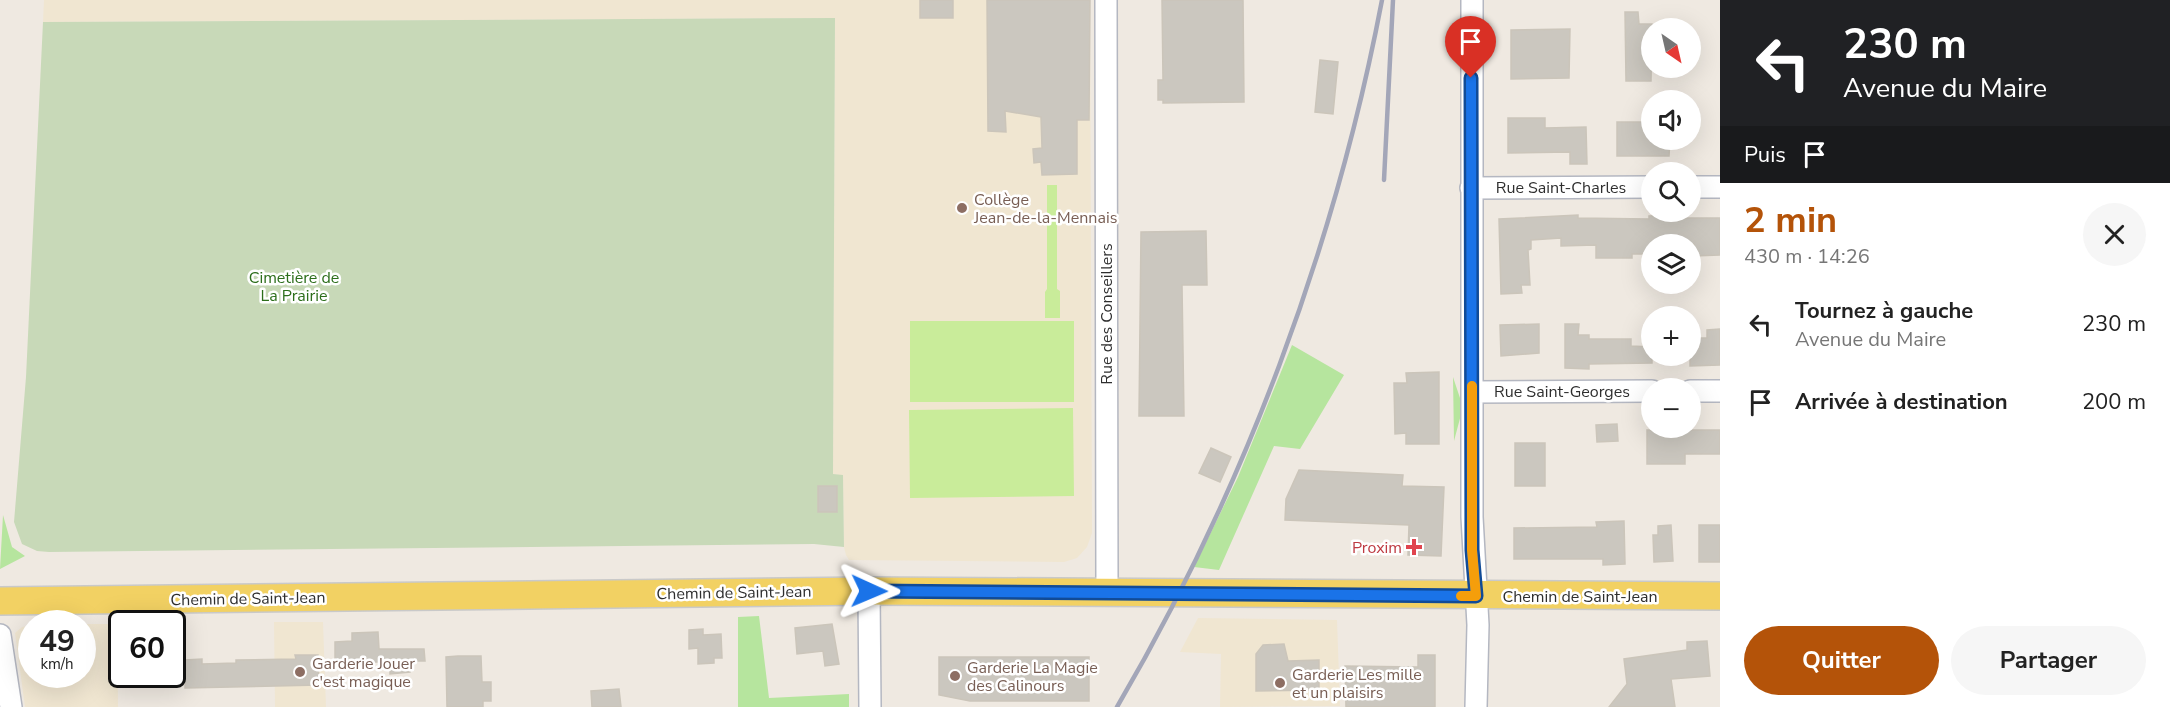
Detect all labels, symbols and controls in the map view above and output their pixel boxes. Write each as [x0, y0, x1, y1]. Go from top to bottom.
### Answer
pin [1445, 16, 1496, 78]
text: 230 m [1843, 16, 1967, 73]
north arrow [1641, 18, 1701, 78]
map controls [1641, 18, 1701, 438]
icon: left [1744, 24, 1822, 102]
icon: arrive [1454, 25, 1487, 58]
text: Avenue du Maire [1843, 70, 2047, 107]
button: sound [1641, 90, 1701, 150]
icon: arrive [1798, 138, 1831, 171]
text: Puis [1744, 140, 1786, 170]
button: search [1641, 162, 1701, 222]
street label: Rue Saint-Charles [1496, 177, 1626, 199]
place label: Collège Jean-de-la-Mennais [973, 189, 1117, 229]
text: 2 min [1744, 196, 1837, 245]
marker: Collège Jean-de-la-Mennais [955, 201, 969, 215]
button: close [2083, 203, 2146, 266]
button: layers [1641, 234, 1701, 294]
street label: Rue des Conseillers [1096, 243, 1118, 385]
text: 430 m · 14:26 [1744, 243, 1870, 270]
park label: Cimetière de La Prairie [249, 267, 339, 307]
text: Tournez à gauche [1795, 296, 1973, 326]
button: + [1641, 306, 1701, 366]
icon: left [1744, 308, 1777, 341]
text: 230 m [2082, 309, 2146, 339]
text: Avenue du Maire [1795, 326, 1946, 353]
button: − [1641, 378, 1701, 438]
street label: Rue Saint-Georges [1494, 381, 1630, 403]
icon: arrive [1744, 386, 1777, 419]
text: Arrivée à destination [1795, 387, 2008, 417]
text: 200 m [2082, 387, 2146, 417]
place label: Proxim [1352, 537, 1402, 559]
marker: Proxim [1407, 540, 1421, 554]
position arrow [837, 559, 901, 623]
street label: Chemin de Saint-Jean [656, 581, 812, 605]
street label: Chemin de Saint-Jean [1502, 586, 1658, 608]
street label: Chemin de Saint-Jean [170, 587, 326, 611]
speed limit sign: 60 [108, 610, 186, 688]
text: 49 [39, 621, 75, 662]
button: Quitter [1744, 626, 1939, 695]
button: Partager [1951, 626, 2146, 695]
place label: Garderie Jouer c'est magique [312, 653, 415, 693]
text: km/h [40, 654, 74, 674]
place label: Garderie La Magie des Calinours [967, 657, 1098, 697]
place label: Garderie Les mille et un plaisirs [1292, 664, 1422, 704]
marker: Garderie Jouer c'est magique [293, 665, 307, 679]
marker: Garderie La Magie des Calinours [948, 669, 962, 683]
marker: Garderie Les mille et un plaisirs [1273, 676, 1287, 690]

